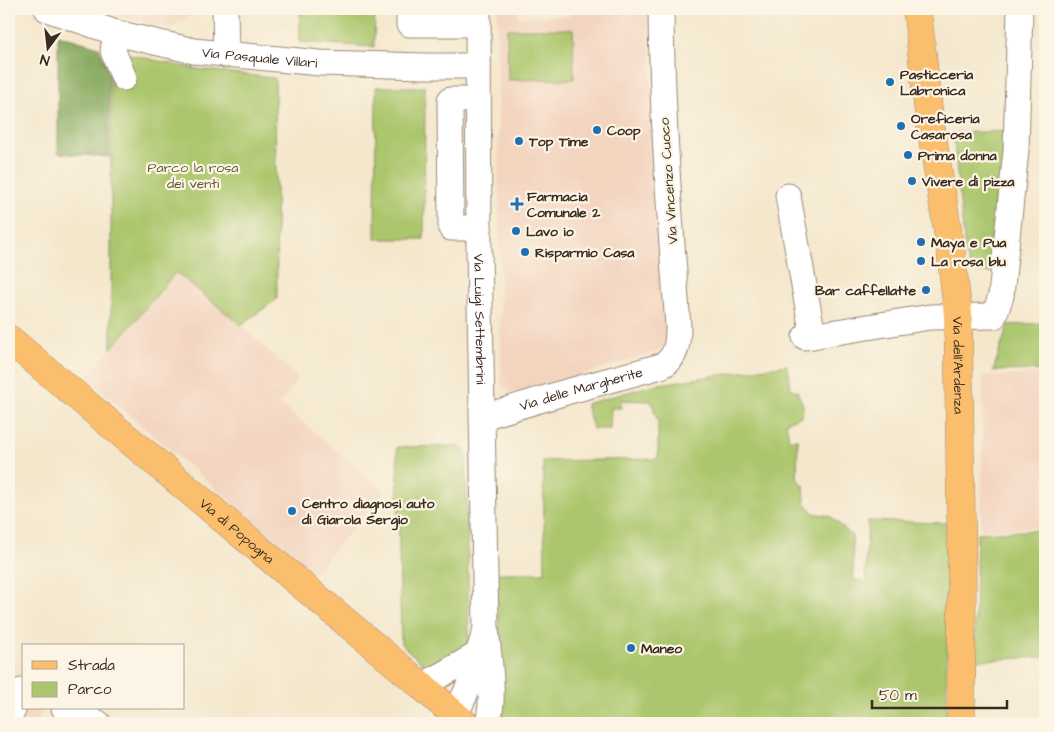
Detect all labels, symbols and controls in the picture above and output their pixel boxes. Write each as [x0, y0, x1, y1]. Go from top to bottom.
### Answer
north arrow [22, 22, 72, 72]
street label: Via Pasquale Villari [201, 43, 318, 74]
text: N [38, 49, 52, 70]
place label: Pasticceria Labronica [900, 65, 974, 101]
marker: Pasticceria Labronica [884, 76, 896, 88]
place label: Oreficeria Casarosa [911, 109, 980, 145]
street label: Via Vincenzo Cuoco [655, 117, 683, 245]
marker: Oreficeria Casarosa [895, 120, 907, 132]
place label: Coop [607, 121, 641, 141]
marker: Coop [591, 124, 603, 136]
place label: Top Time [528, 132, 589, 152]
marker: Top Time [513, 135, 525, 147]
place label: Prima donna [918, 146, 997, 166]
marker: Prima donna [902, 149, 914, 161]
park label: Parco la rosa dei venti [148, 158, 238, 194]
place label: Vivere di pizza [921, 172, 1015, 192]
marker: Vivere di pizza [906, 175, 918, 187]
place label: Farmacia Comunale 2 [527, 187, 601, 223]
marker: Farmacia Comunale 2 [511, 198, 523, 210]
place label: Lavo io [526, 222, 574, 242]
marker: Lavo io [510, 225, 522, 237]
place label: Maya e Pua [931, 233, 1007, 253]
marker: Maya e Pua [915, 236, 927, 248]
place label: Risparmio Casa [535, 243, 635, 263]
marker: Risparmio Casa [519, 246, 531, 258]
place label: La rosa blu [931, 252, 1006, 272]
street label: Via Luigi Settembrini [468, 253, 490, 385]
marker: La rosa blu [915, 255, 927, 267]
place label: Bar caffellatte [815, 281, 916, 301]
marker: Bar caffellatte [920, 284, 932, 296]
street label: Via dell'Ardenza [947, 316, 968, 414]
street label: Via delle Margherite [517, 362, 645, 416]
street label: Via di Popogna [195, 494, 278, 569]
place label: Centro diagnosi auto di Giarola Sergio [301, 494, 435, 531]
marker: Centro diagnosi auto di Giarola Sergio [286, 505, 298, 517]
place label: Maneo [641, 639, 682, 659]
marker: Maneo [625, 642, 637, 654]
legend [22, 644, 185, 710]
text: Strada [68, 655, 115, 676]
scale bar [872, 677, 1006, 709]
text: Parco [68, 679, 112, 700]
text: 50 m [879, 685, 917, 706]

